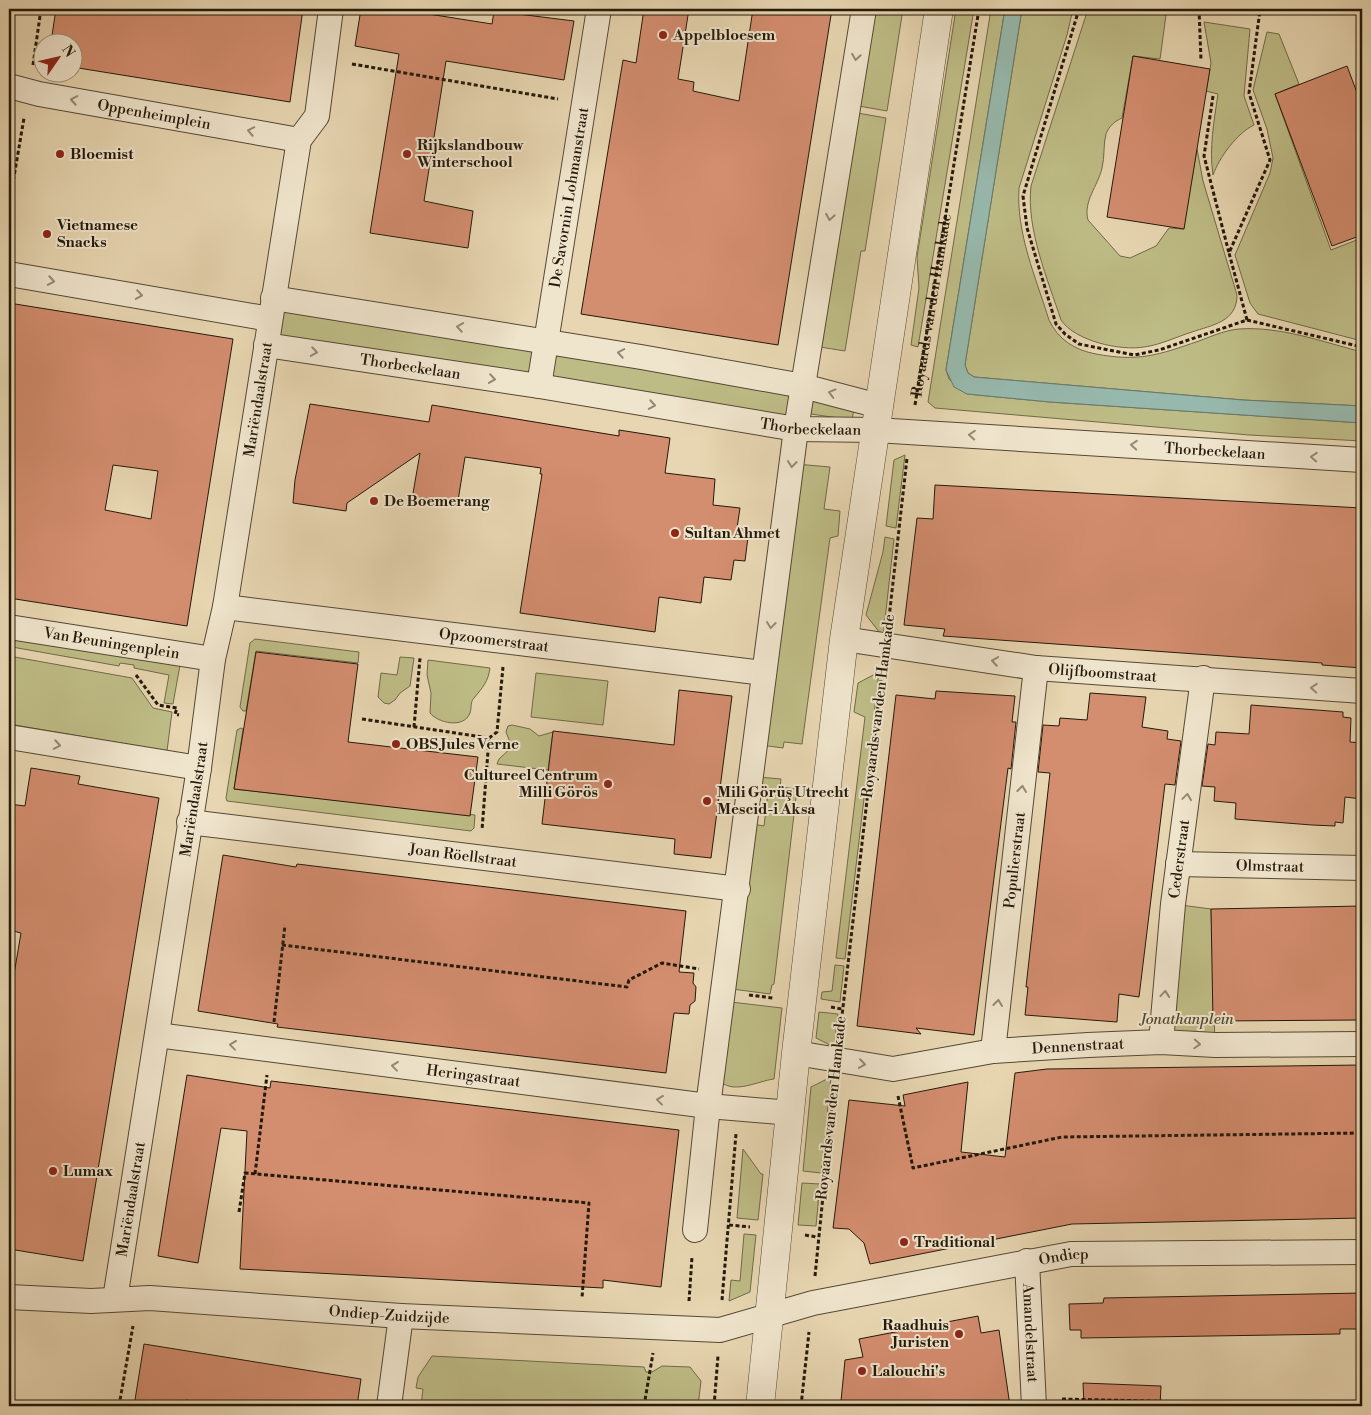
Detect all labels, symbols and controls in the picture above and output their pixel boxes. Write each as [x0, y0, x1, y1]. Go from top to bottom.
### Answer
place label: Appelbloesem [672, 26, 776, 45]
marker: Appelbloesem [657, 29, 669, 41]
north arrow [32, 32, 82, 82]
text: N [57, 42, 79, 61]
one-way arrow [851, 53, 861, 61]
one-way arrow [70, 95, 78, 105]
street label: Oppenheimplein [96, 96, 212, 134]
street label: De Savornin Lohmanstraat [546, 105, 593, 289]
one-way arrow [247, 127, 256, 137]
place label: Rijkslandbouw Winterschool [416, 136, 524, 172]
place label: Bloemist [70, 145, 134, 164]
marker: Bloemist [54, 148, 66, 160]
marker: Rijkslandbouw Winterschool [401, 148, 413, 160]
street label: Royaards van den Hamkade [907, 212, 956, 398]
one-way arrow [825, 214, 836, 222]
place label: Vietnamese Snacks [56, 216, 138, 252]
marker: Vietnamese Snacks [41, 228, 53, 240]
one-way arrow [46, 275, 55, 285]
one-way arrow [135, 290, 144, 300]
one-way arrow [456, 322, 464, 333]
street label: Mariëndaalstraat [240, 340, 277, 458]
one-way arrow [310, 346, 318, 357]
one-way arrow [616, 349, 625, 359]
street label: Thorbeckelaan [359, 350, 462, 384]
one-way arrow [488, 373, 496, 383]
one-way arrow [828, 389, 836, 399]
one-way arrow [648, 399, 657, 409]
street label: Thorbeckelaan [758, 414, 861, 440]
one-way arrow [968, 430, 976, 441]
street label: Thorbeckelaan [1163, 439, 1266, 464]
one-way arrow [1130, 440, 1138, 451]
one-way arrow [1309, 451, 1317, 462]
one-way arrow [787, 461, 798, 469]
place label: De Boemerang [384, 492, 490, 511]
marker: De Boemerang [368, 495, 380, 507]
place label: Sultan Ahmet [685, 524, 781, 543]
marker: Sultan Ahmet [669, 527, 681, 539]
street label: Royaards van den Hamkade [858, 613, 899, 799]
one-way arrow [766, 621, 776, 630]
street label: Van Beuningenplein [41, 623, 181, 664]
street label: Opzoomerstraat [438, 624, 551, 657]
one-way arrow [991, 657, 999, 667]
street label: Olijfboomstraat [1048, 660, 1158, 687]
one-way arrow [1309, 682, 1317, 693]
place label: OBS Jules Verne [406, 735, 519, 754]
marker: OBS Jules Verne [390, 738, 402, 750]
one-way arrow [52, 740, 61, 750]
street label: Mariëndaalstraat [176, 740, 212, 858]
place label: Cultureel Centrum Milli Görös [464, 766, 598, 802]
marker: Cultureel Centrum Milli Görös [602, 778, 614, 790]
place label: Mili Görüş Utrecht Mescid-i Aksa [717, 783, 850, 819]
one-way arrow [1017, 785, 1028, 793]
one-way arrow [1181, 793, 1192, 801]
marker: Mili Görüş Utrecht Mescid-i Aksa [701, 795, 713, 807]
street label: Populierstraat [1000, 810, 1030, 910]
street label: Cederstraat [1165, 818, 1194, 900]
street label: Joan Röellstraat [407, 840, 519, 872]
street label: Olmstraat [1236, 856, 1305, 877]
one-way arrow [1160, 989, 1171, 997]
one-way arrow [992, 999, 1003, 1007]
park label: Jonathanplein [1138, 1010, 1234, 1029]
street label: Royaards van den Hamkade [812, 1015, 851, 1201]
street label: Dennenstraat [1031, 1034, 1125, 1059]
one-way arrow [1193, 1038, 1201, 1049]
one-way arrow [229, 1040, 237, 1051]
one-way arrow [858, 1058, 866, 1069]
one-way arrow [390, 1061, 398, 1072]
street label: Heringastraat [425, 1061, 522, 1092]
one-way arrow [656, 1095, 664, 1106]
street label: Mariëndaalstraat [113, 1140, 150, 1258]
place label: Lumax [63, 1162, 113, 1181]
marker: Lumax [47, 1165, 59, 1177]
place label: Traditional [914, 1233, 995, 1252]
marker: Traditional [898, 1236, 910, 1248]
street label: Ondiep [1037, 1245, 1089, 1270]
street label: Amandelstraat [1018, 1282, 1042, 1384]
street label: Ondiep-Zuidzijde [328, 1302, 450, 1328]
place label: Raadhuis Juristen [882, 1316, 950, 1352]
marker: Raadhuis Juristen [953, 1328, 965, 1340]
place label: Lalouchi's [872, 1362, 945, 1381]
marker: Lalouchi's [856, 1365, 868, 1377]

